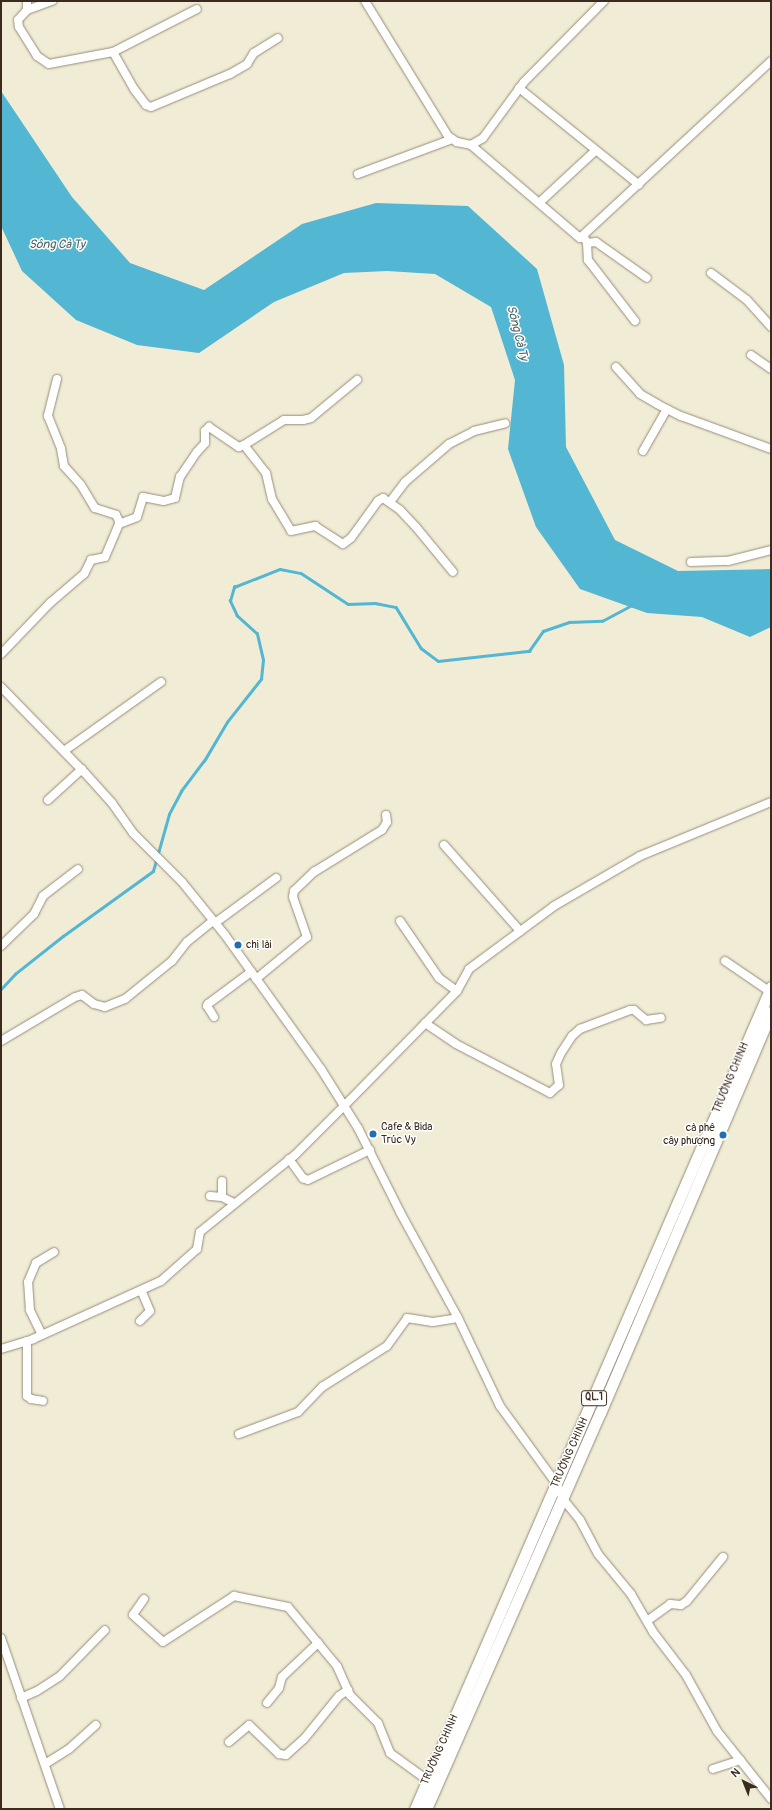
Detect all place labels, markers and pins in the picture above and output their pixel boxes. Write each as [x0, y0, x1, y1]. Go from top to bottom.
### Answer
place label: chị lài [246, 938, 271, 952]
marker: chị lài [233, 940, 243, 950]
place label: Cafe & Bida Trúc Vy [381, 1121, 432, 1147]
place label: cà phê cây phượng [663, 1122, 715, 1148]
marker: Cafe & Bida Trúc Vy [368, 1129, 378, 1139]
marker: cà phê cây phượng [718, 1130, 728, 1140]

